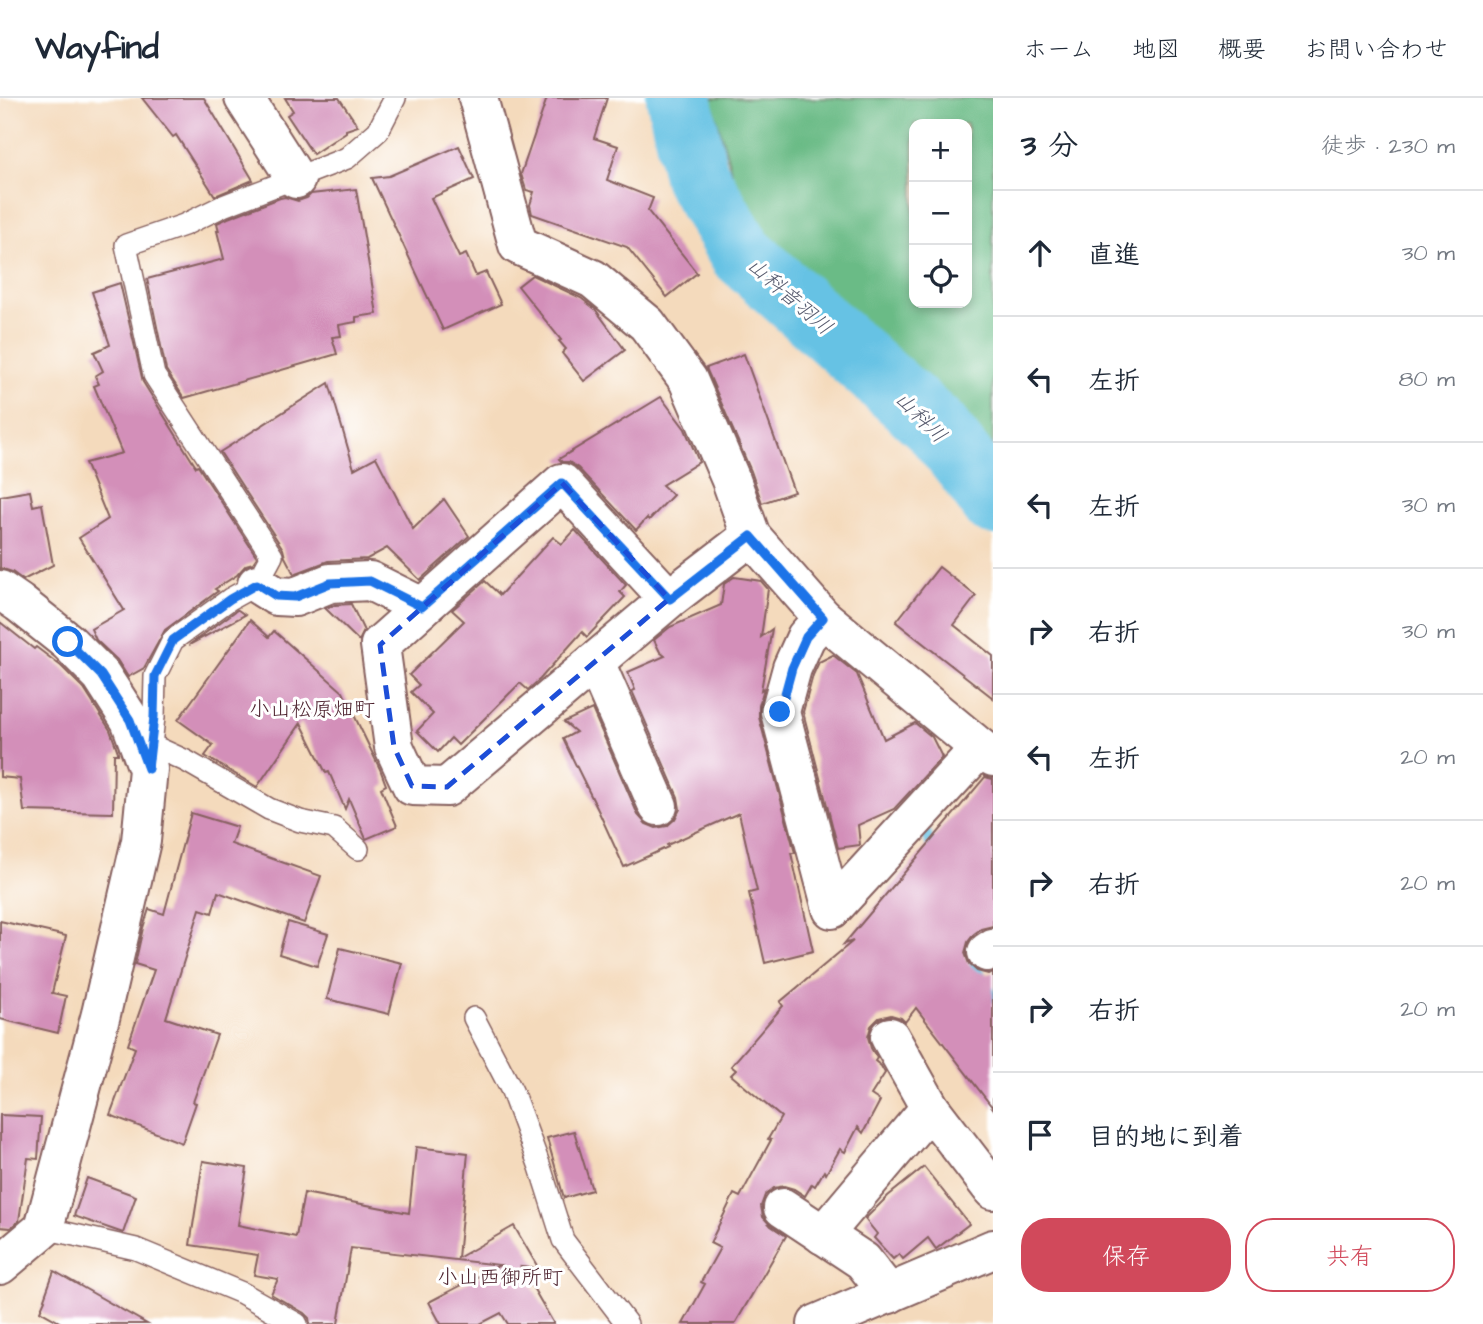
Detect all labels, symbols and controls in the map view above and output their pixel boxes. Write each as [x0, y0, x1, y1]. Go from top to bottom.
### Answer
text: Wayfind [35, 25, 159, 71]
text: ホーム [1023, 33, 1094, 67]
text: 地図 [1132, 33, 1180, 67]
text: 概要 [1218, 33, 1266, 67]
text: お問い合わせ [1304, 33, 1448, 67]
map controls [909, 119, 972, 308]
button: + [909, 119, 972, 182]
text: 3 分 [1021, 125, 1078, 167]
text: 徒歩 · 230 m [1321, 130, 1455, 162]
button: − [909, 182, 972, 245]
icon: ahead [1021, 234, 1059, 272]
text: 直進 [1088, 237, 1140, 273]
text: 30 m [1402, 237, 1455, 269]
button: locate [909, 245, 972, 308]
water label: 山科音羽川 [741, 251, 839, 342]
icon: left [1021, 360, 1059, 398]
text: 左折 [1088, 363, 1140, 399]
text: 80 m [1398, 363, 1455, 395]
water label: 山科川 [888, 385, 953, 450]
icon: left [1021, 486, 1059, 524]
text: 左折 [1088, 489, 1140, 525]
text: 30 m [1402, 489, 1455, 521]
icon: right [1021, 612, 1059, 650]
text: 右折 [1088, 615, 1140, 651]
text: 30 m [1402, 615, 1455, 647]
route start [52, 626, 83, 657]
district label: 小山松原畑町 [249, 695, 375, 724]
route end [764, 696, 795, 727]
icon: left [1021, 738, 1059, 776]
text: 左折 [1088, 741, 1140, 777]
text: 20 m [1400, 741, 1455, 773]
icon: right [1021, 864, 1059, 902]
text: 右折 [1088, 867, 1140, 903]
text: 20 m [1400, 867, 1455, 899]
icon: right [1021, 990, 1059, 1028]
text: 右折 [1088, 993, 1140, 1029]
text: 20 m [1400, 993, 1455, 1025]
icon: arrive [1021, 1116, 1059, 1154]
text: 目的地に到着 [1088, 1119, 1244, 1155]
button: 保存 [1021, 1218, 1231, 1292]
button: 共有 [1245, 1218, 1455, 1292]
district label: 小山西御所町 [437, 1263, 563, 1292]

